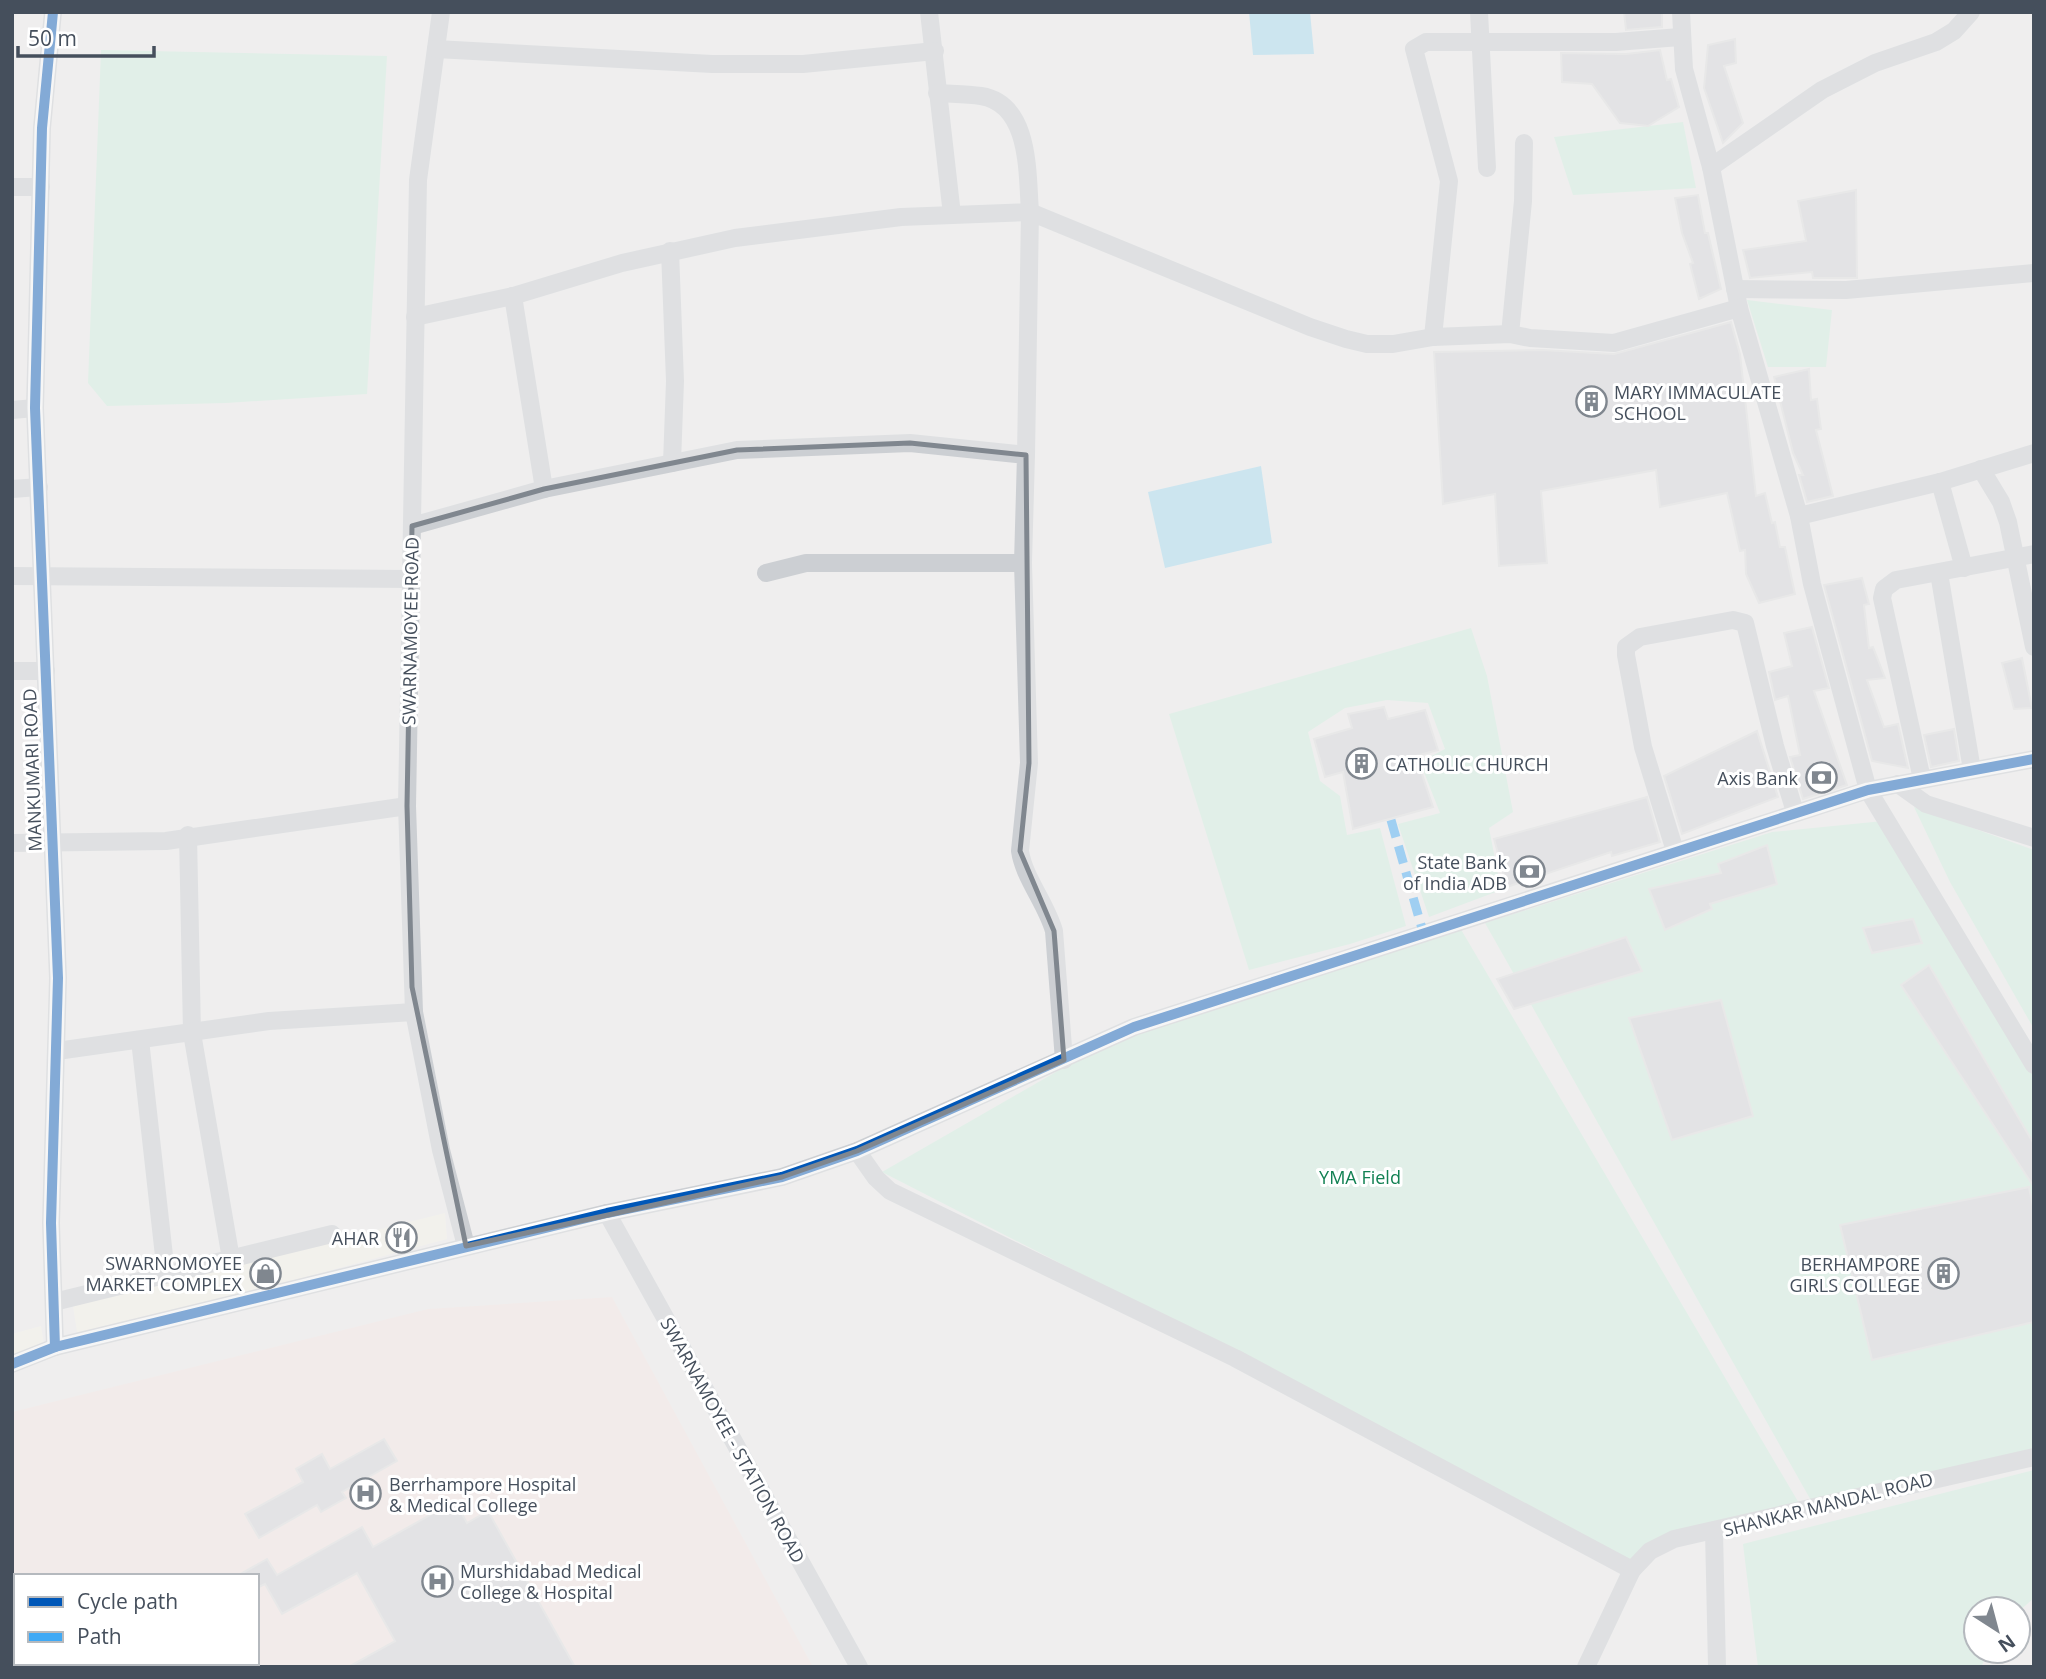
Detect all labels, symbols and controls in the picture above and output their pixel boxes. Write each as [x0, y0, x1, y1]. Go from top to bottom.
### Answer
scale bar [18, 14, 154, 58]
text: 50 m [28, 24, 77, 52]
place label: MARY IMMACULATE SCHOOL [1614, 380, 1781, 425]
building icon: MARY IMMACULATE SCHOOL [1574, 385, 1608, 419]
street label: SWARNAMOYEE ROAD [396, 537, 424, 725]
street label: MANKUMARI ROAD [17, 688, 47, 852]
building icon: CATHOLIC CHURCH [1345, 747, 1379, 781]
place label: CATHOLIC CHURCH [1385, 752, 1549, 776]
bank icon: Axis Bank [1804, 761, 1838, 795]
place label: Axis Bank [1717, 766, 1799, 790]
place label: State Bank of India ADB [1403, 850, 1508, 895]
bank icon: State Bank of India ADB [1513, 855, 1547, 889]
park label: YMA Field [1319, 1165, 1401, 1189]
restaurant icon: AHAR [385, 1221, 419, 1255]
place label: AHAR [332, 1226, 379, 1250]
place label: SWARNOMOYEE MARKET COMPLEX [86, 1251, 243, 1296]
place label: BERHAMPORE GIRLS COLLEGE [1790, 1252, 1920, 1297]
shop icon: SWARNOMOYEE MARKET COMPLEX [248, 1256, 282, 1290]
building icon: BERHAMPORE GIRLS COLLEGE [1926, 1257, 1960, 1291]
street label: SWARNAMOYEE - STATION ROAD [655, 1313, 811, 1567]
street label: SHANKAR MANDAL ROAD [1721, 1466, 1935, 1542]
place label: Berrhampore Hospital & Medical College [389, 1472, 576, 1517]
hospital icon: Berrhampore Hospital & Medical College [349, 1477, 383, 1511]
place label: Murshidabad Medical College & Hospital [460, 1559, 642, 1604]
hospital icon: Murshidabad Medical College & Hospital [420, 1564, 454, 1598]
legend [14, 1574, 259, 1665]
text: Cycle path [77, 1587, 178, 1615]
north arrow [1962, 1595, 2032, 1665]
text: Path [77, 1622, 122, 1650]
text: N [1993, 1629, 2021, 1659]

